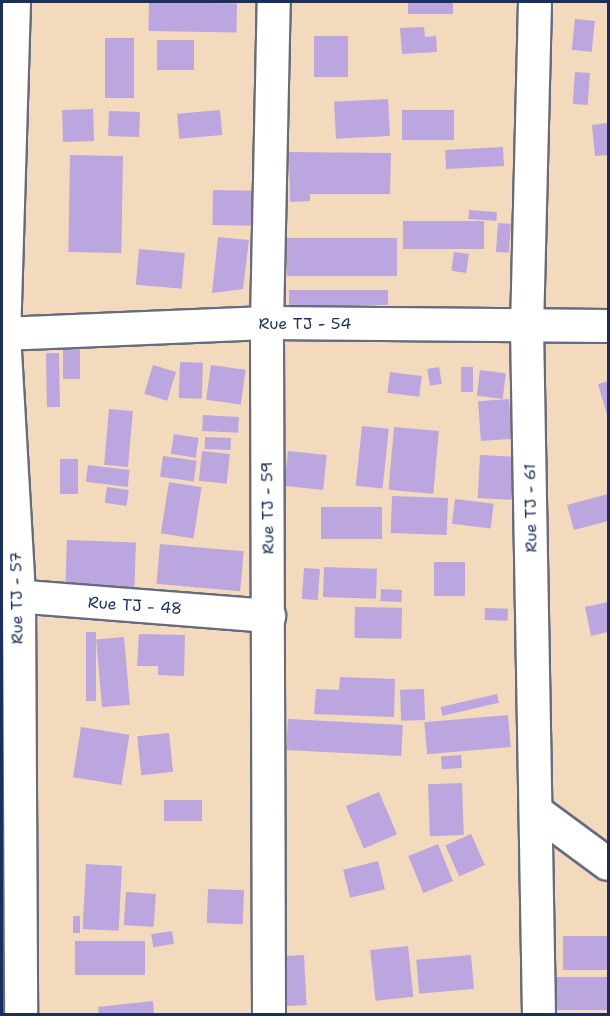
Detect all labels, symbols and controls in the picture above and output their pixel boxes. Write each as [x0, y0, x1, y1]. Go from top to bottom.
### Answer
street label: Rue TJ - 54 [259, 314, 351, 334]
street label: Rue TJ - 59 [258, 462, 278, 554]
street label: Rue TJ - 61 [521, 463, 541, 553]
street label: Rue TJ - 57 [7, 552, 27, 644]
street label: Rue TJ - 48 [87, 593, 183, 619]

